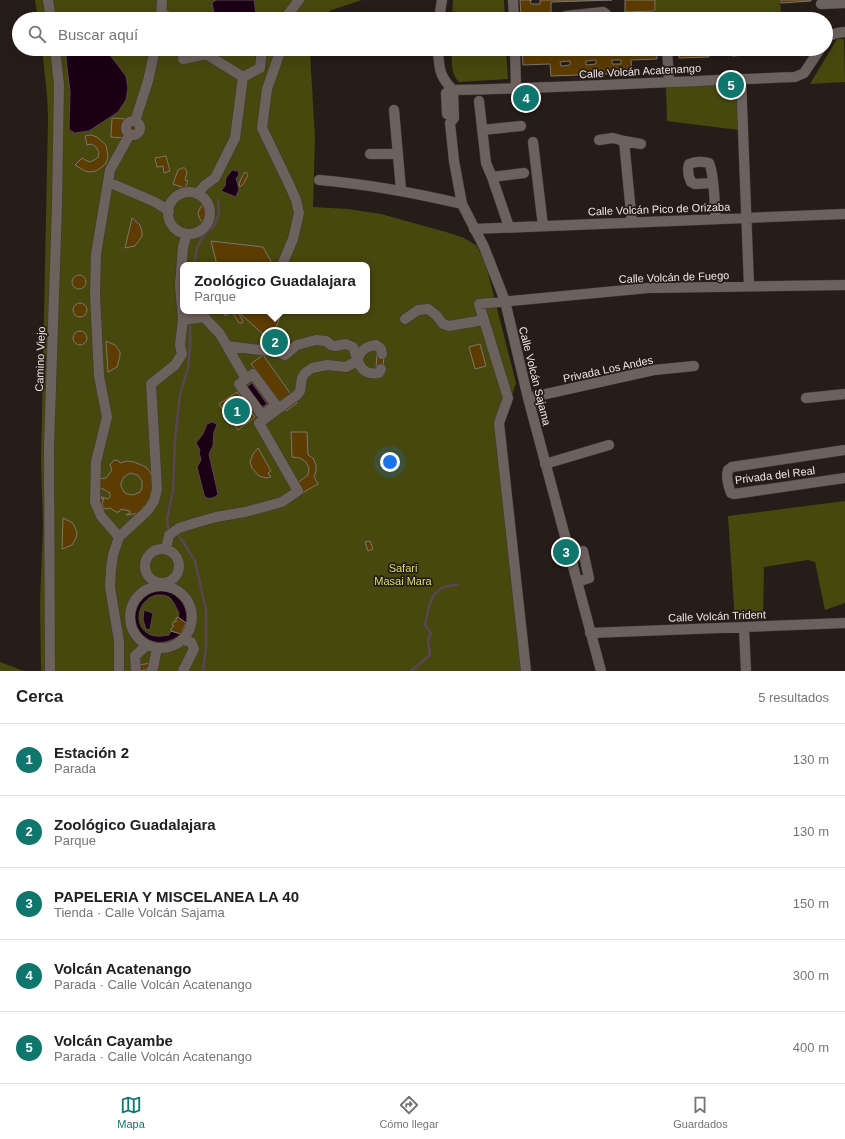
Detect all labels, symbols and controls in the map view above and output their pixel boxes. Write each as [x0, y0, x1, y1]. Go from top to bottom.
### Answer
search box [12, 12, 833, 56]
icon: search [26, 23, 48, 45]
text: Buscar aquí [58, 26, 138, 43]
street label: Calle Volcán Acatenango [579, 62, 701, 80]
pin: 5 [718, 70, 744, 100]
pin: 4 [513, 83, 539, 113]
street label: Calle Volcán Pico de Orizaba [588, 200, 731, 217]
popup [180, 262, 370, 314]
street label: Calle Volcán de Fuego [618, 269, 730, 285]
text: Zoológico Guadalajara [194, 272, 356, 289]
text: Parque [194, 289, 236, 304]
street label: Calle Volcán Sajama [517, 325, 553, 428]
street label: Camino Viejo [33, 326, 47, 392]
pin: 2 [262, 327, 288, 357]
street label: Privada Los Andes [562, 353, 655, 384]
pin: 1 [224, 396, 250, 426]
your location [380, 452, 400, 472]
street label: Privada del Real [734, 464, 816, 486]
pin: 3 [553, 537, 579, 567]
park label: Safari Masai Mara [374, 562, 433, 587]
street label: Calle Volcán Trident [668, 608, 766, 624]
text: Cerca [16, 687, 63, 706]
text: 5 resultados [758, 690, 829, 705]
text: Estación 2 [54, 744, 129, 761]
text: 1 [25, 752, 33, 767]
text: 130 m [793, 752, 829, 767]
text: Parada [54, 761, 96, 776]
text: Zoológico Guadalajara [54, 816, 216, 833]
text: 2 [25, 824, 33, 839]
text: 130 m [793, 824, 829, 839]
text: Parque [54, 833, 96, 848]
text: PAPELERIA Y MISCELANEA LA 40 [54, 888, 299, 905]
text: 3 [25, 896, 33, 911]
text: 150 m [793, 896, 829, 911]
text: Tienda · Calle Volcán Sajama [54, 905, 225, 920]
text: Volcán Acatenango [54, 960, 192, 977]
text: 4 [25, 968, 33, 983]
text: 300 m [793, 968, 829, 983]
text: Parada · Calle Volcán Acatenango [54, 977, 252, 992]
text: Volcán Cayambe [54, 1032, 173, 1049]
text: 5 [25, 1040, 33, 1055]
text: 400 m [793, 1040, 829, 1055]
text: Parada · Calle Volcán Acatenango [54, 1049, 252, 1064]
tab: Mapa [117, 1094, 145, 1130]
tab: Cómo llegar [379, 1094, 439, 1130]
tab: Guardados [673, 1094, 728, 1130]

